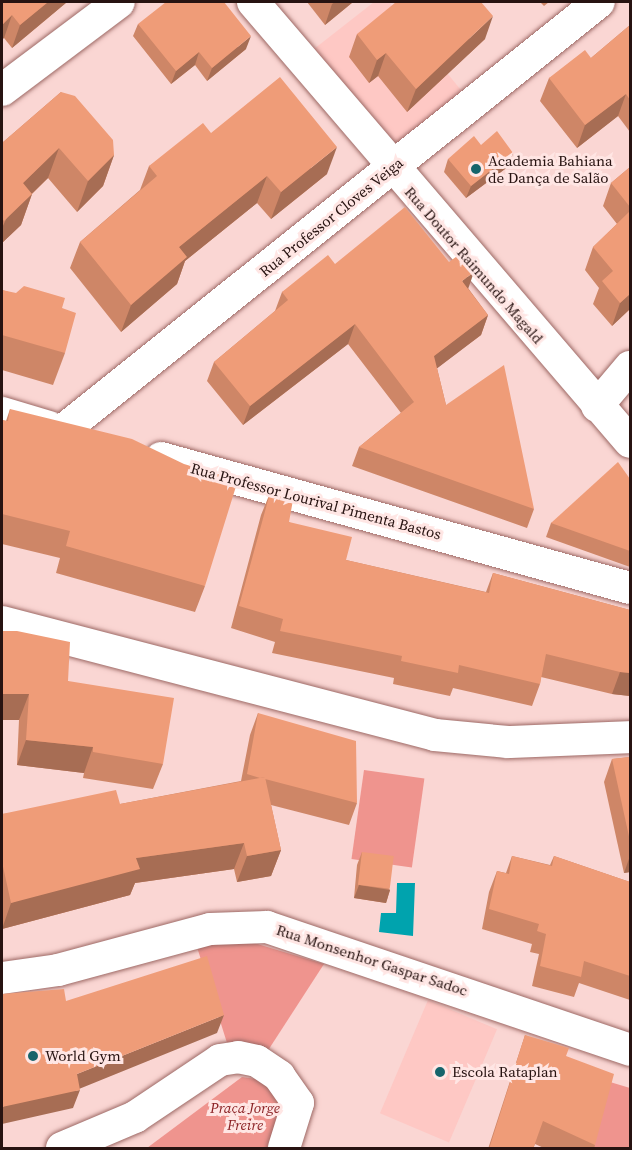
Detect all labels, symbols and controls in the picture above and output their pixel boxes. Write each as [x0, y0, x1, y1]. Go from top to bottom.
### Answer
place label: Academia Bahiana de Dança de Salão [488, 151, 613, 186]
street label: Rua Professor Cloves Veiga [255, 153, 407, 281]
marker: Academia Bahiana de Dança de Salão [469, 162, 483, 176]
street label: Rua Doutor Raimundo Magald [401, 183, 547, 347]
street label: Rua Professor Lourival Pimenta Bastos [189, 459, 443, 543]
street label: Rua Monsenhor Gaspar Sadoc [274, 921, 470, 999]
place label: World Gym [45, 1047, 121, 1065]
marker: World Gym [26, 1049, 40, 1063]
place label: Escola Rataplan [452, 1063, 558, 1081]
marker: Escola Rataplan [433, 1065, 447, 1079]
park label: Praça Jorge Freire [210, 1098, 280, 1133]

